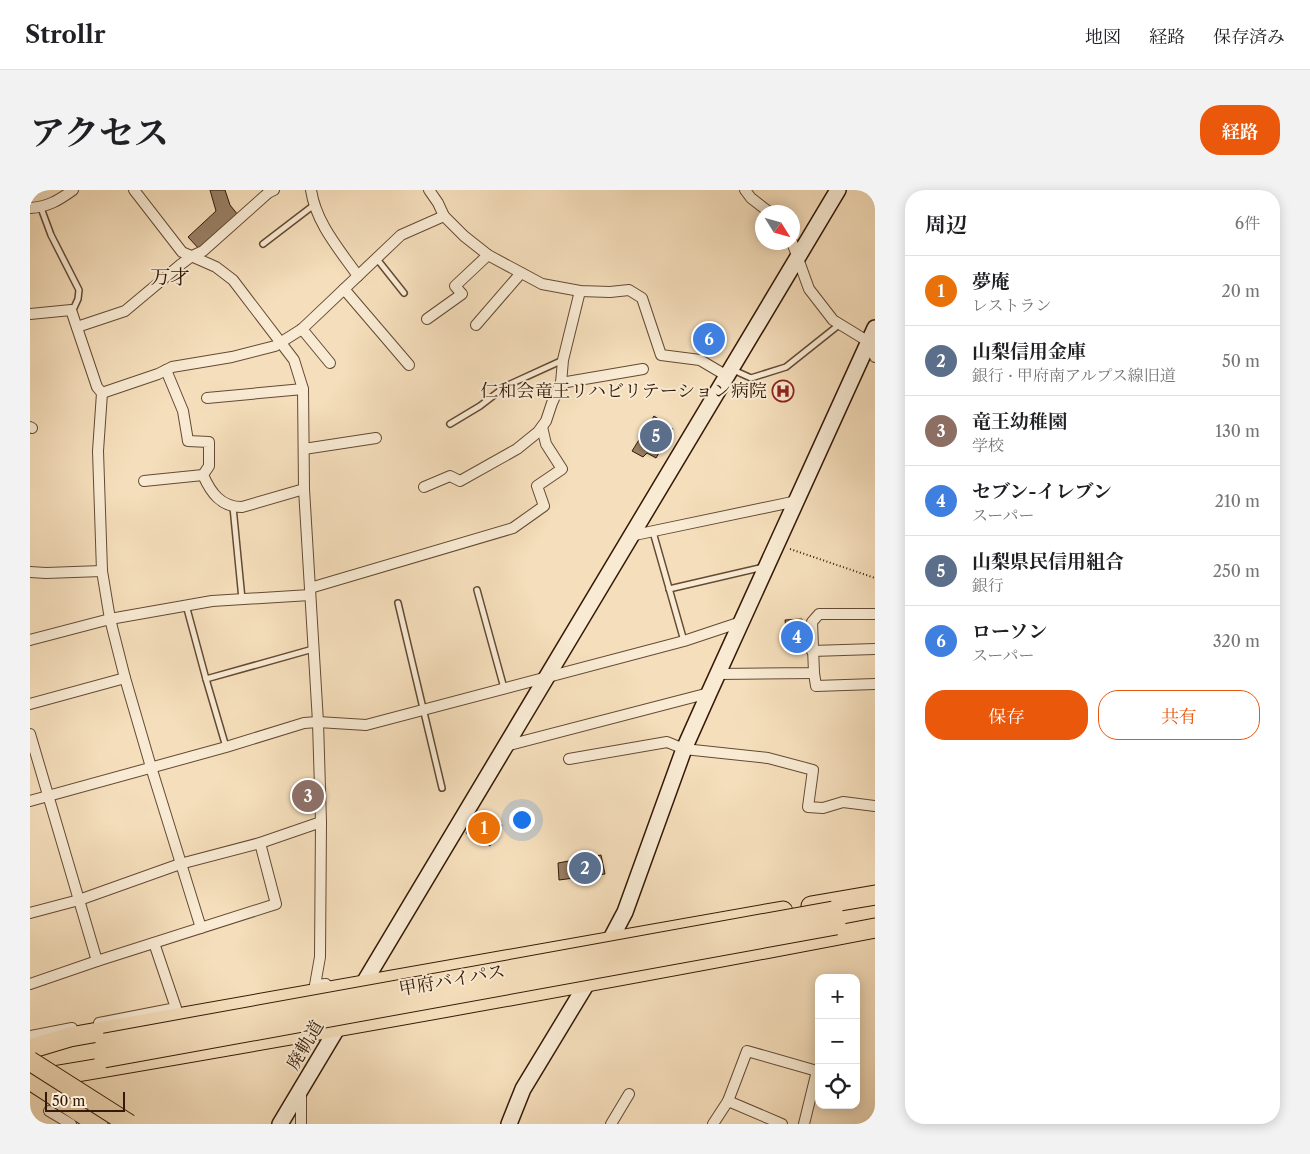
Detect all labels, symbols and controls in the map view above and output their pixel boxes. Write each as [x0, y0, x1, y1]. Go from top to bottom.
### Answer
text: Strollr [25, 20, 105, 49]
text: 地図 [1085, 26, 1121, 48]
text: 経路 [1149, 26, 1185, 48]
text: 保存済み [1213, 26, 1285, 48]
button: 経路 [1200, 105, 1280, 155]
text: アクセス [30, 111, 169, 154]
north arrow [755, 205, 800, 250]
text: 周辺 [925, 212, 967, 237]
text: 6件 [1235, 213, 1260, 233]
district label: 万才 [150, 265, 190, 289]
text: 夢庵 [972, 270, 1010, 293]
text: 1 [937, 281, 945, 301]
text: 20 m [1221, 281, 1260, 301]
text: レストラン [972, 295, 1052, 315]
pin: 6 [693, 320, 725, 358]
text: 山梨信用金庫 [972, 340, 1086, 363]
text: 2 [936, 351, 946, 371]
text: 50 m [1222, 351, 1260, 371]
text: 銀行 · 甲府南アルプス線旧道 [972, 365, 1176, 385]
hospital icon: 仁和会竜王リハビリテーション病院 [771, 379, 795, 403]
place label: 仁和会竜王リハビリテーション病院 [481, 380, 767, 402]
text: 竜王幼稚園 [972, 410, 1067, 433]
pin: 5 [640, 417, 672, 455]
text: 3 [936, 421, 946, 441]
text: 130 m [1215, 421, 1260, 441]
text: 学校 [972, 435, 1004, 455]
text: セブン-イレブン [972, 480, 1112, 503]
text: 4 [936, 491, 946, 511]
text: 210 m [1215, 491, 1260, 511]
text: スーパー [972, 505, 1034, 525]
text: 山梨県民信用組合 [972, 550, 1124, 573]
text: 5 [937, 561, 945, 581]
text: 250 m [1213, 561, 1260, 581]
text: 銀行 [972, 575, 1004, 595]
pin: 4 [781, 618, 813, 656]
text: ローソン [972, 620, 1047, 643]
text: 6 [936, 631, 946, 651]
text: 320 m [1213, 631, 1260, 651]
text: スーパー [972, 645, 1034, 665]
button: 保存 [925, 690, 1088, 740]
button: 共有 [1098, 690, 1260, 740]
pin: 3 [292, 777, 324, 815]
your location [509, 807, 535, 833]
pin: 1 [468, 809, 500, 847]
pin: 2 [569, 849, 601, 887]
street label: 甲府バイパス [397, 960, 507, 1000]
map controls [815, 974, 860, 1109]
button: + [815, 974, 860, 1019]
street label: 廃軌道 [282, 1016, 328, 1074]
button: − [815, 1019, 860, 1064]
button: locate [815, 1064, 860, 1109]
scale bar [45, 1089, 125, 1112]
text: 50 m [52, 1092, 85, 1110]

